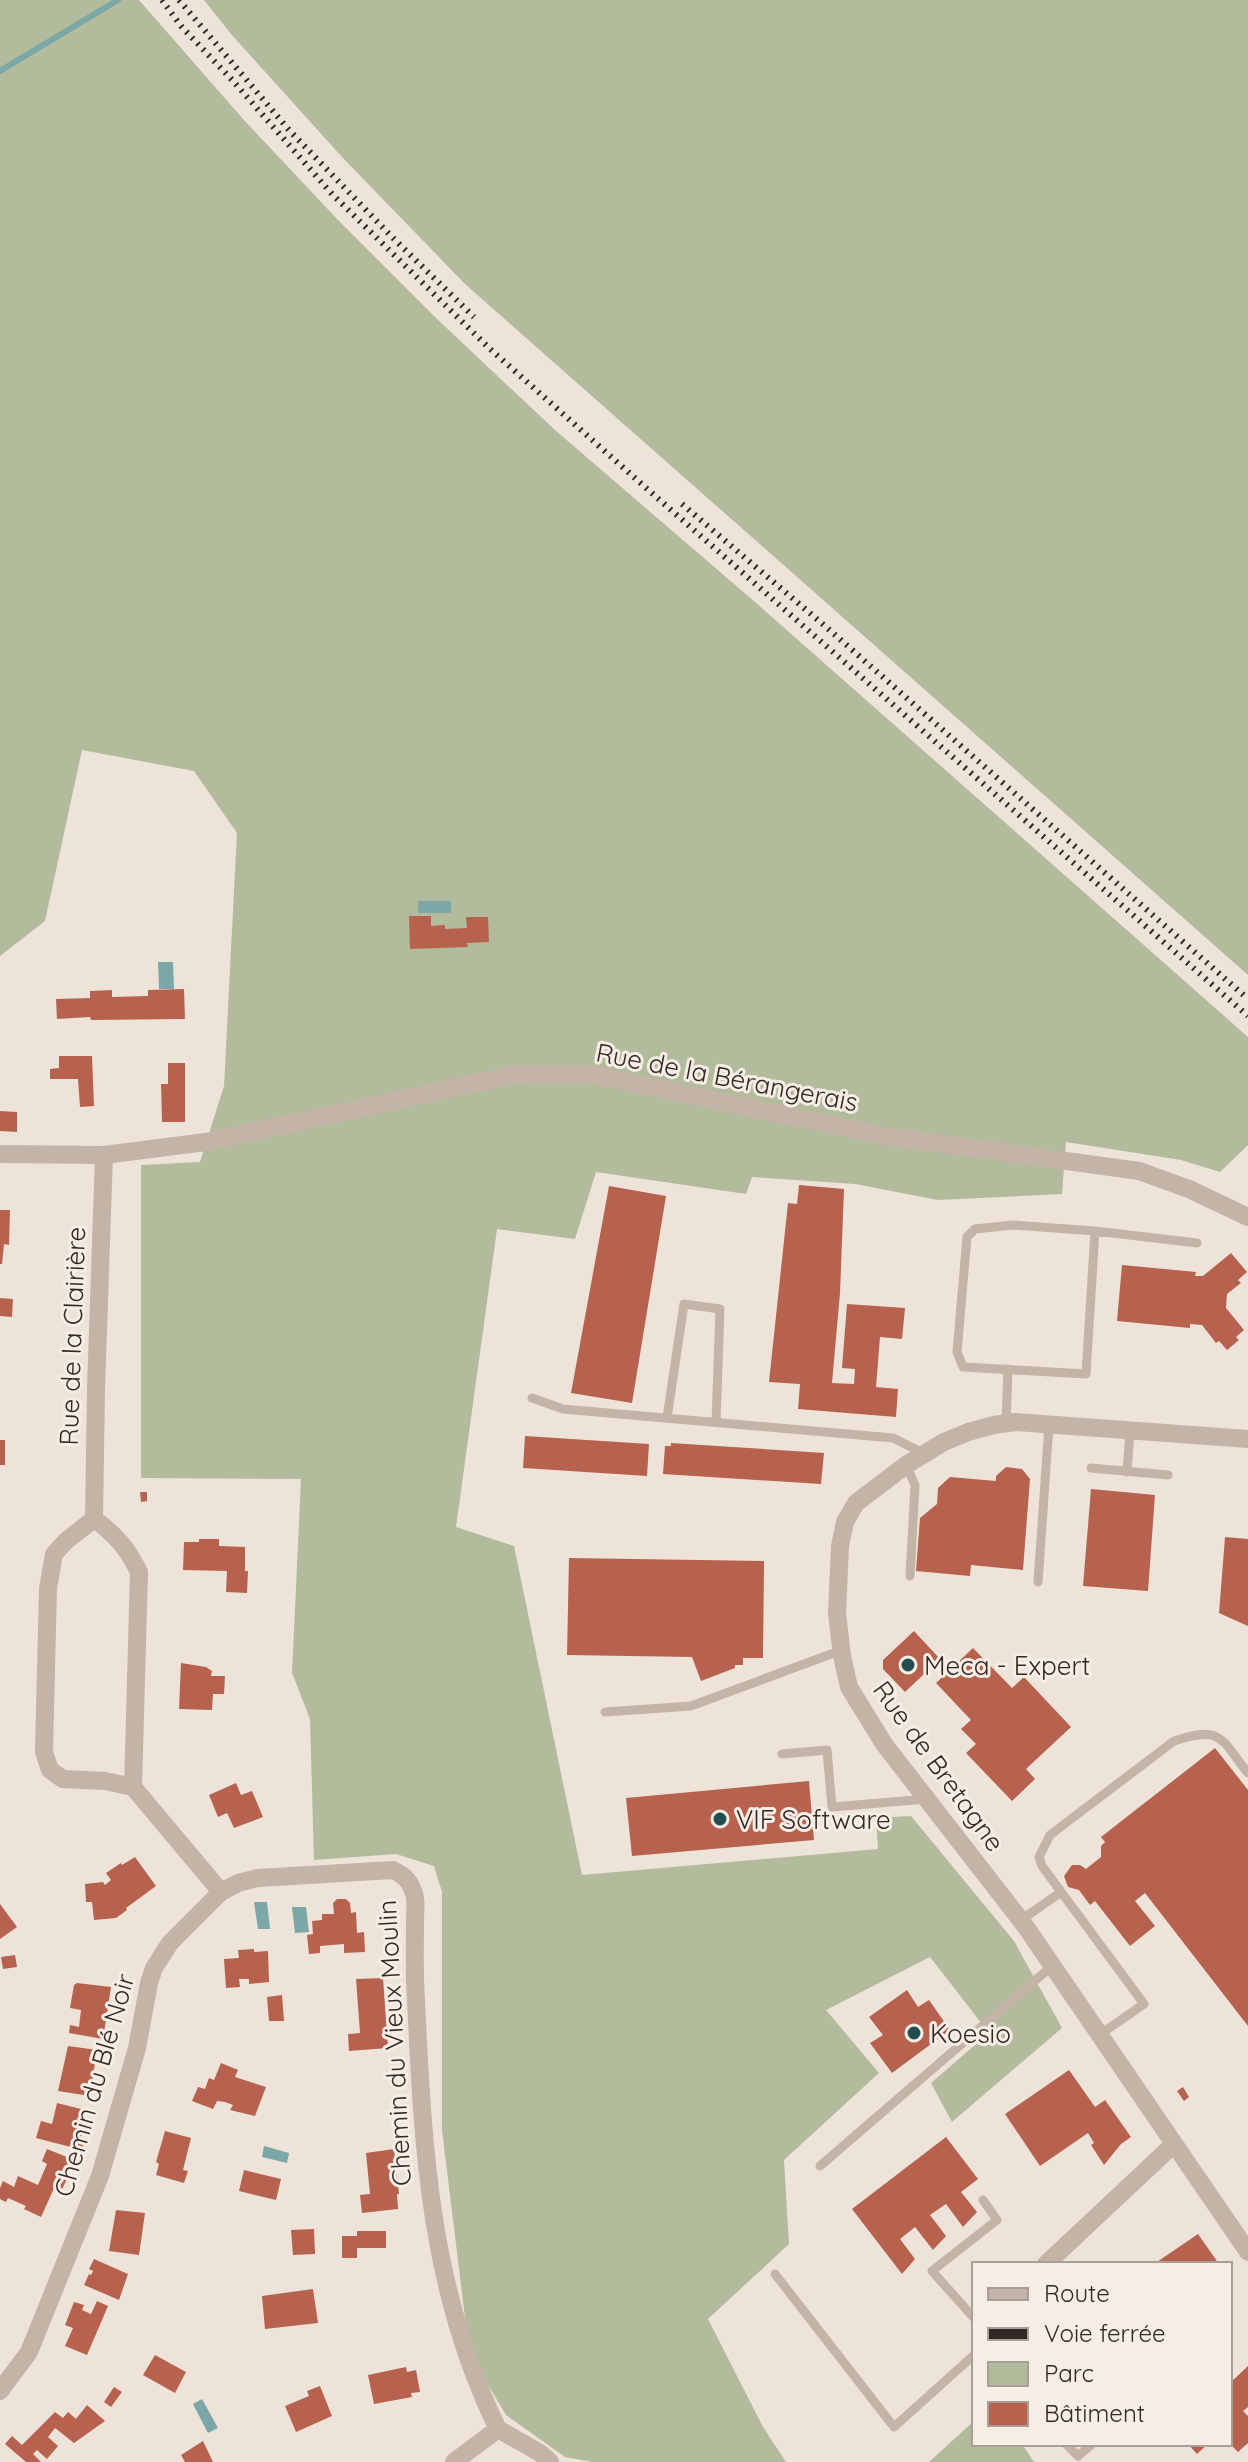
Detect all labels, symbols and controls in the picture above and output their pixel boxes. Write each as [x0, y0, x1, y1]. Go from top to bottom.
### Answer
street label: Rue de la Bérangerais [593, 1035, 861, 1119]
street label: Rue de la Clairière [52, 1226, 92, 1446]
place label: Meca - Expert [924, 1649, 1090, 1682]
marker: Meca - Expert [899, 1656, 917, 1674]
street label: Rue de Bretagne [866, 1674, 1012, 1858]
place label: VIF Software [736, 1803, 891, 1836]
marker: VIF Software [711, 1810, 729, 1828]
street label: Chemin du Vieux Moulin [370, 1899, 418, 2187]
street label: Chemin du Blé Noir [46, 1970, 142, 2200]
place label: Koesio [930, 2017, 1011, 2050]
marker: Koesio [905, 2024, 923, 2042]
legend [972, 2262, 1232, 2446]
text: Route [1044, 2278, 1110, 2308]
text: Voie ferrée [1044, 2318, 1166, 2348]
text: Parc [1044, 2358, 1094, 2388]
text: Bâtiment [1044, 2398, 1145, 2428]

